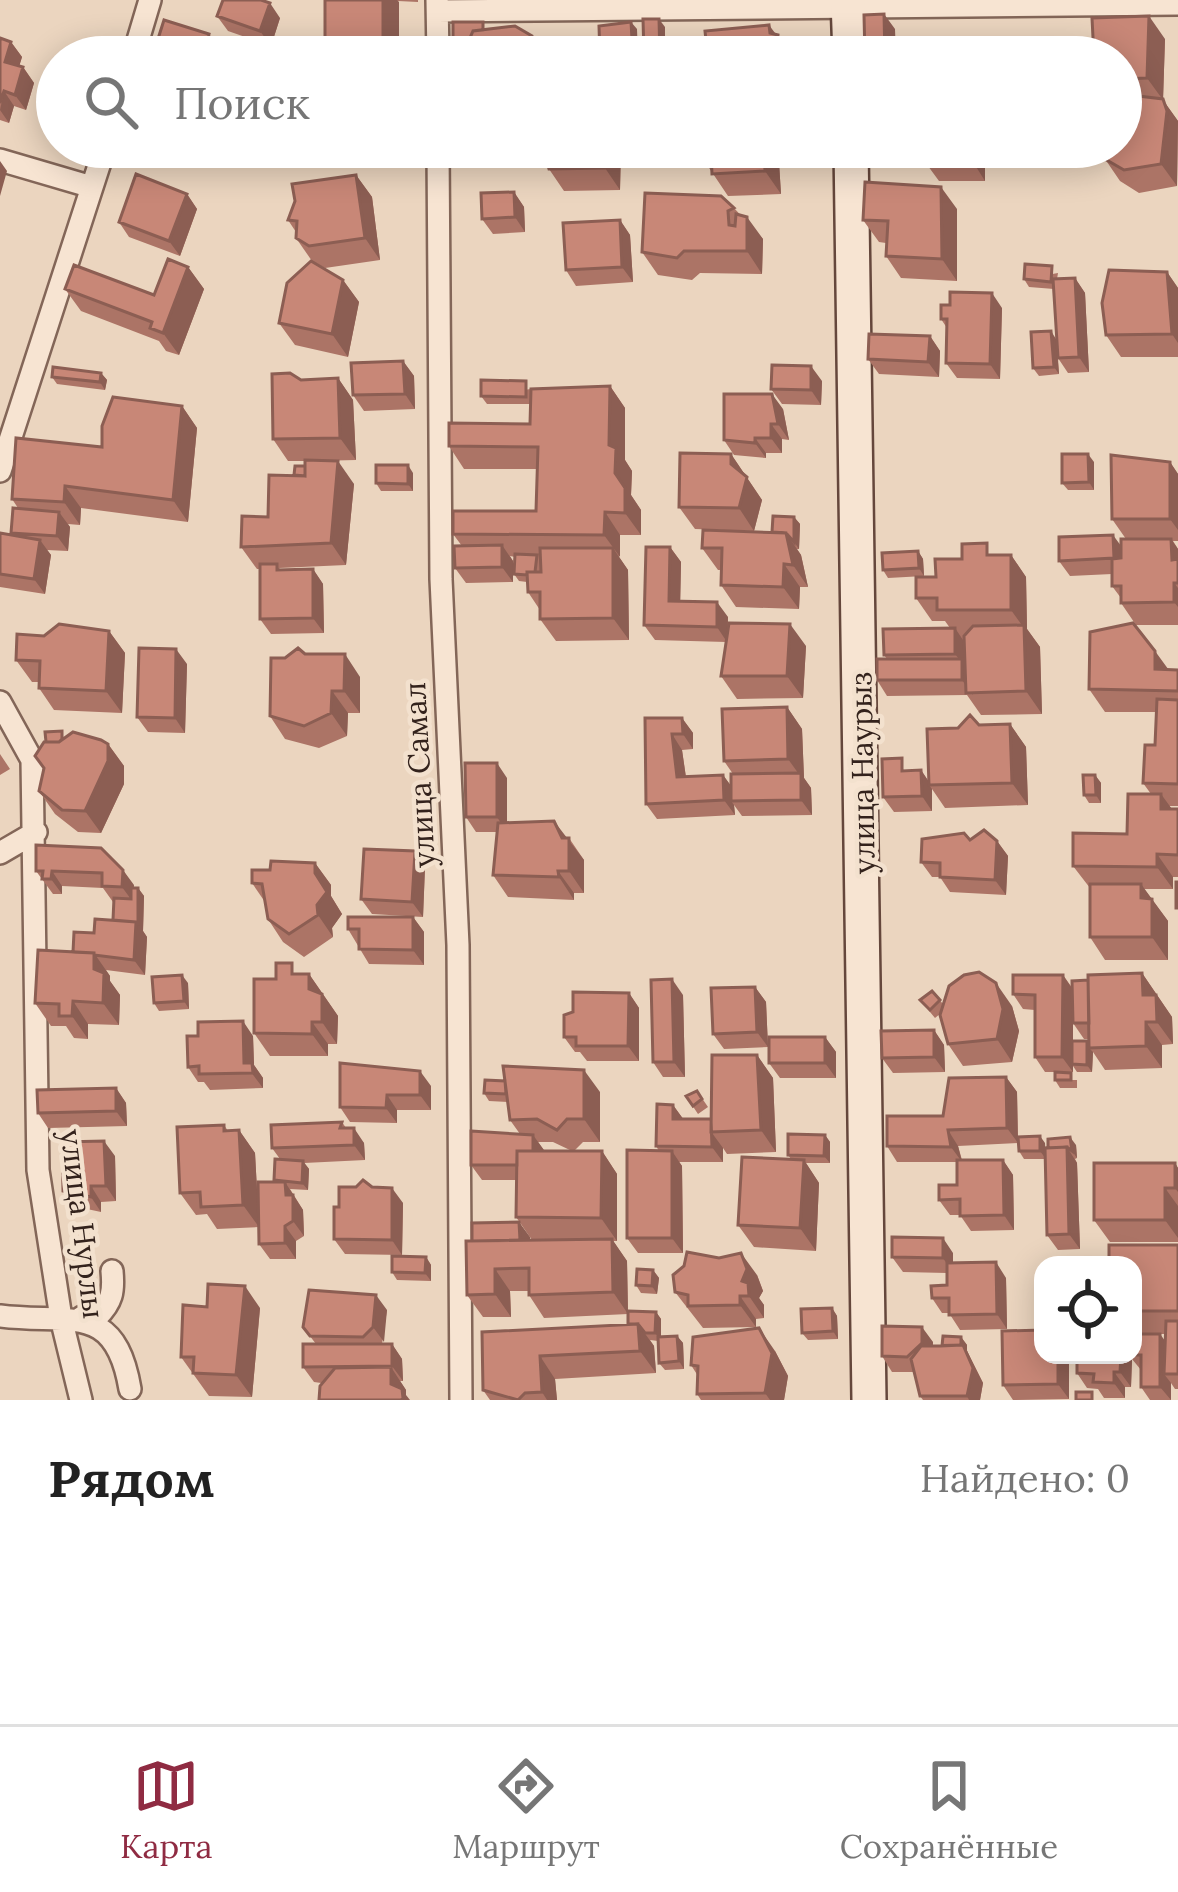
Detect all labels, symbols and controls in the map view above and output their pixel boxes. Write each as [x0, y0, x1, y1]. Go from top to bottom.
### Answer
search box [36, 36, 1142, 168]
icon: search [78, 69, 144, 135]
text: Поиск [174, 74, 310, 131]
street label: улица Наурыз [841, 672, 884, 874]
street label: улица Самал [395, 681, 444, 869]
street label: улица Нурлы [52, 1127, 113, 1321]
map controls [1034, 1256, 1142, 1364]
button: locate [1034, 1256, 1142, 1364]
text: Рядом [48, 1446, 214, 1511]
text: Найдено: 0 [920, 1453, 1130, 1503]
tab: Карта [120, 1753, 213, 1867]
tab: Маршрут [452, 1753, 600, 1867]
tab: Сохранённые [840, 1753, 1058, 1867]

